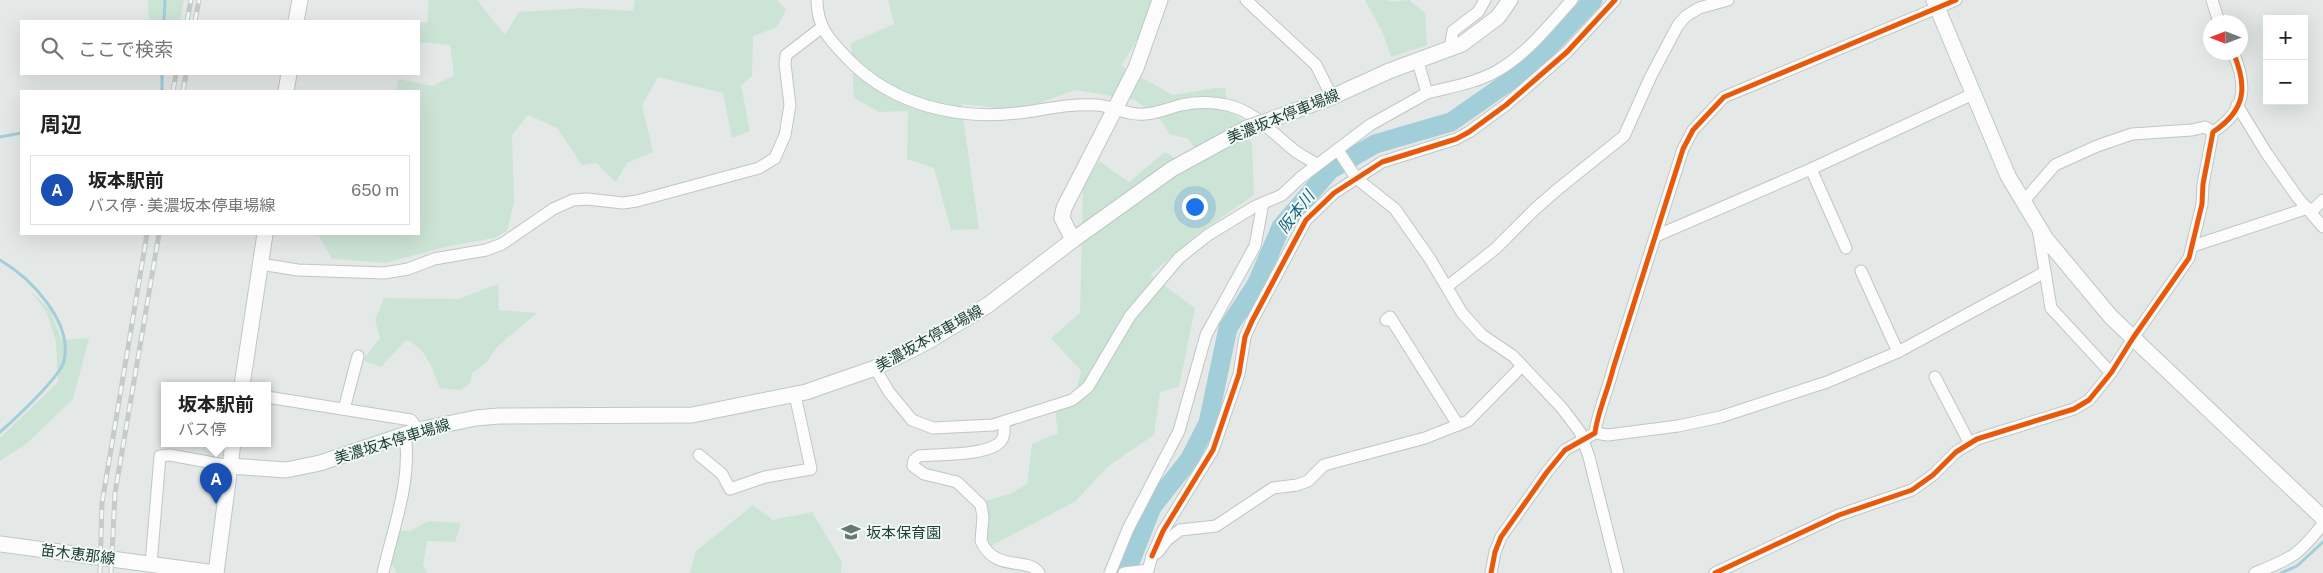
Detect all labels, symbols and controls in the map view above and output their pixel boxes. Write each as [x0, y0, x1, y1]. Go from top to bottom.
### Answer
north arrow [2203, 15, 2248, 60]
map controls [2263, 15, 2308, 105]
button: + [2263, 15, 2308, 60]
search box [20, 20, 420, 75]
icon: search [38, 34, 66, 62]
text: ここで検索 [78, 38, 173, 60]
button: − [2263, 60, 2308, 105]
street label: 美濃坂本停車場線 [1224, 86, 1342, 146]
text: 周辺 [40, 112, 82, 137]
text: 坂本駅前 [88, 169, 164, 191]
text: A [51, 181, 63, 200]
text: 650 m [351, 181, 399, 200]
water label: 阪本川 [1274, 186, 1319, 237]
your location [1182, 194, 1208, 220]
text: バス停 · 美濃坂本停車場線 [88, 196, 275, 215]
street label: 美濃坂本停車場線 [872, 301, 986, 375]
popup [161, 382, 271, 447]
text: 坂本駅前 [178, 393, 254, 415]
street label: 美濃坂本停車場線 [332, 415, 452, 467]
text: バス停 [178, 420, 226, 439]
pin: A [200, 463, 232, 504]
school or university icon: 坂本保育園 [840, 521, 862, 543]
place label: 坂本保育園 [866, 524, 941, 541]
street label: 苗木恵那線 [40, 541, 116, 567]

